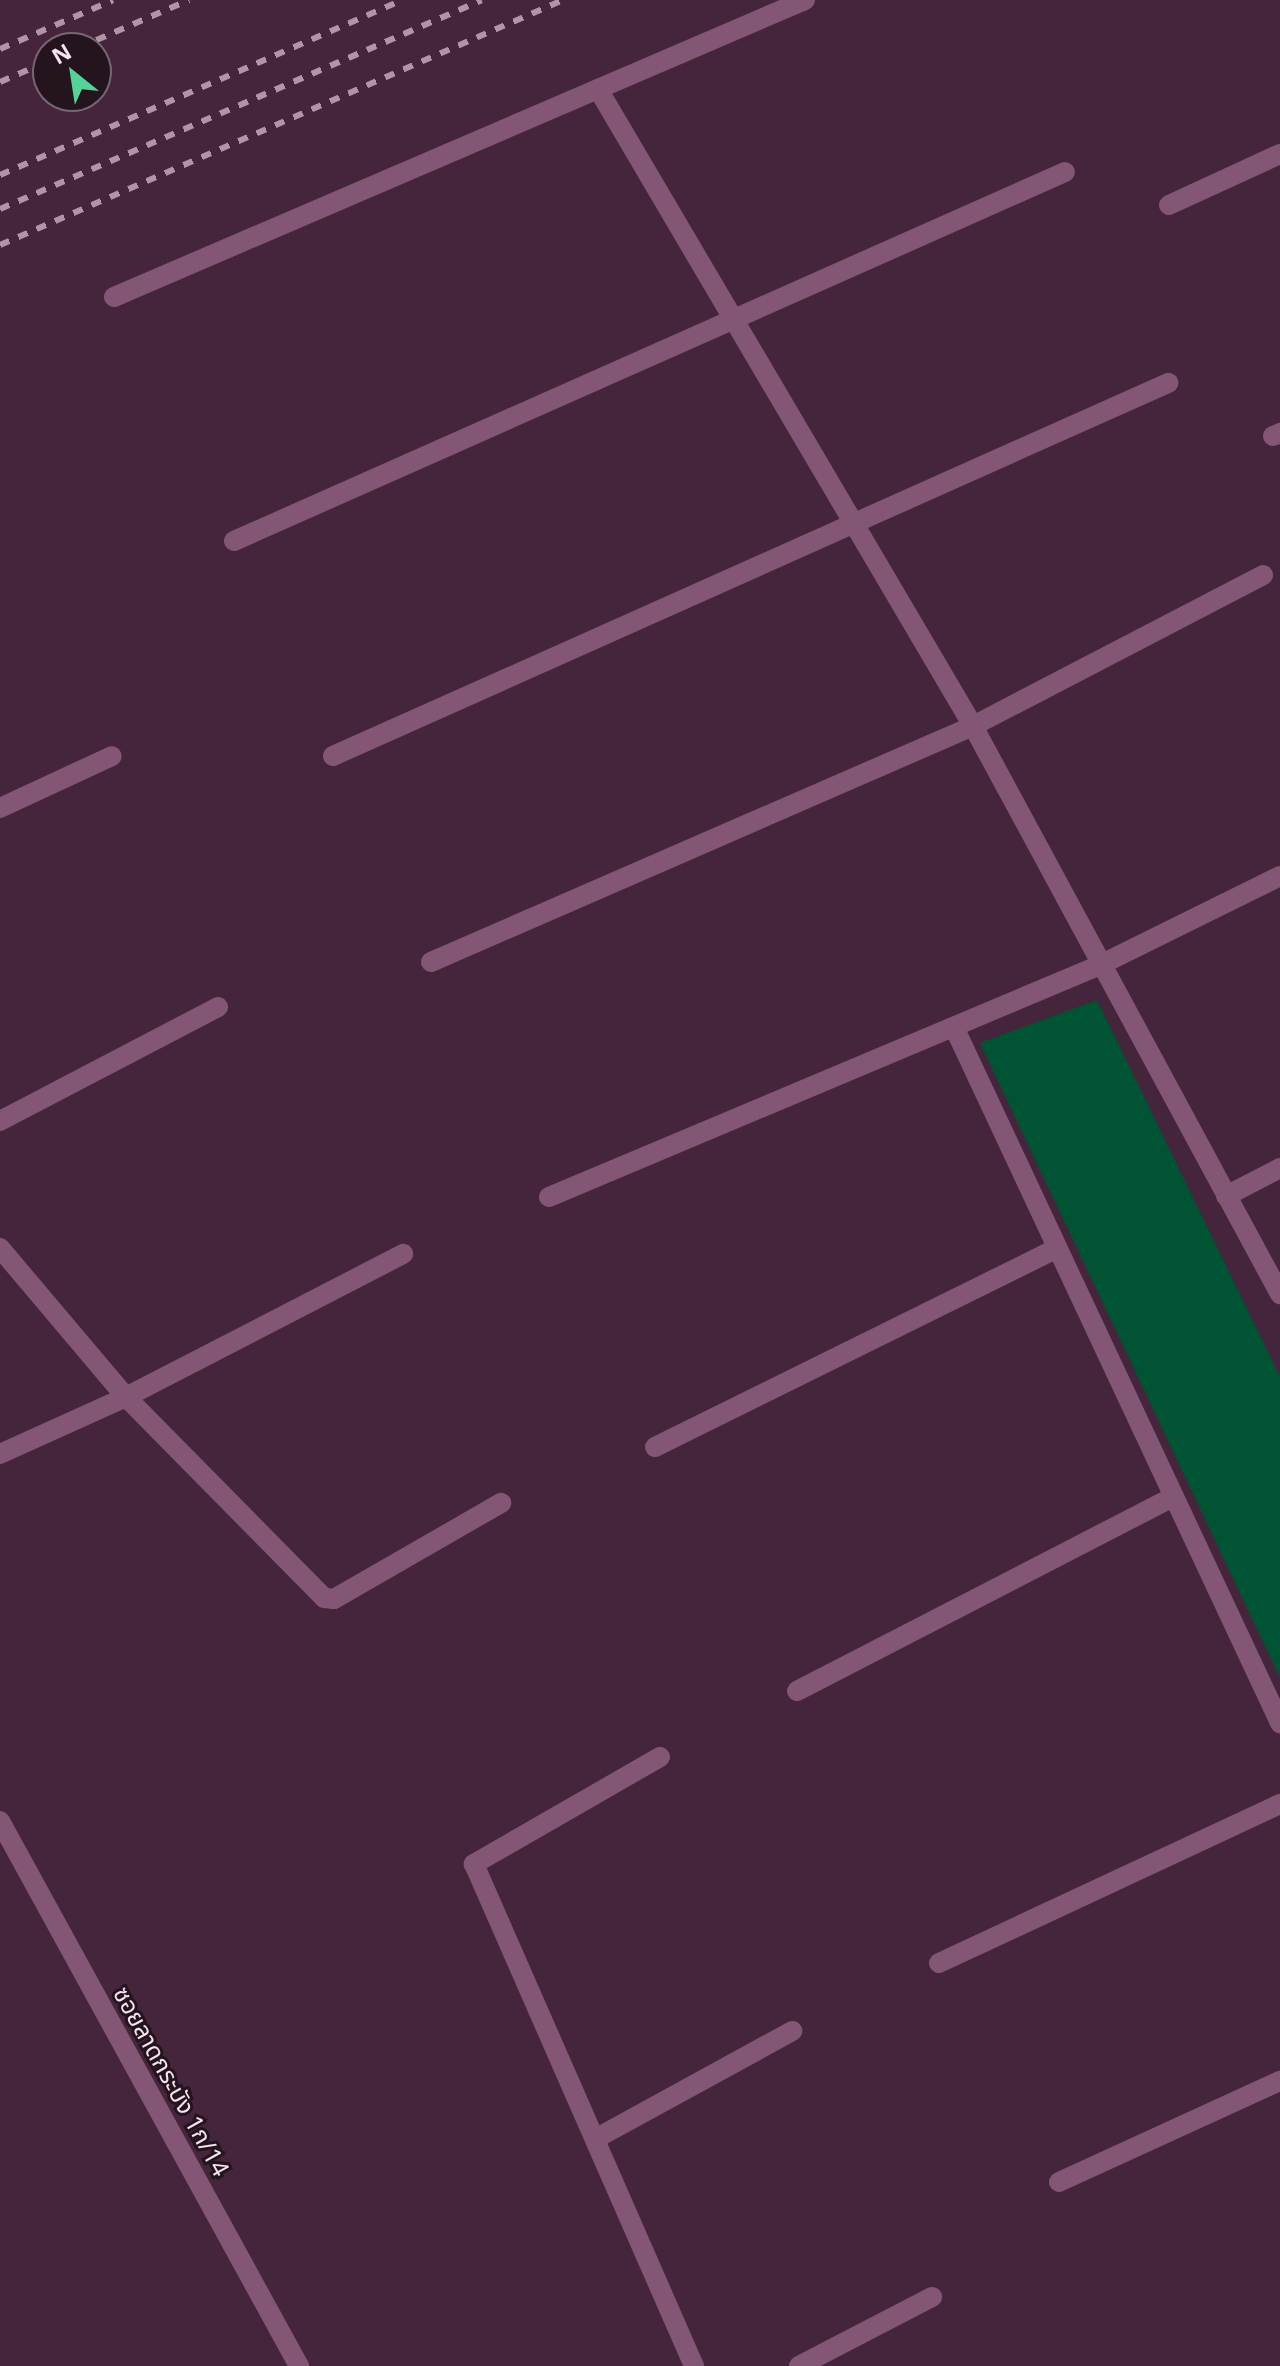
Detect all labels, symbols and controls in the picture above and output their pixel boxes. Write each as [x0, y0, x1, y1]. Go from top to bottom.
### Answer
north arrow [32, 32, 112, 112]
text: N [46, 35, 76, 70]
street label: ซอยลาดกระบัง 1ก/14 [108, 1981, 236, 2181]

